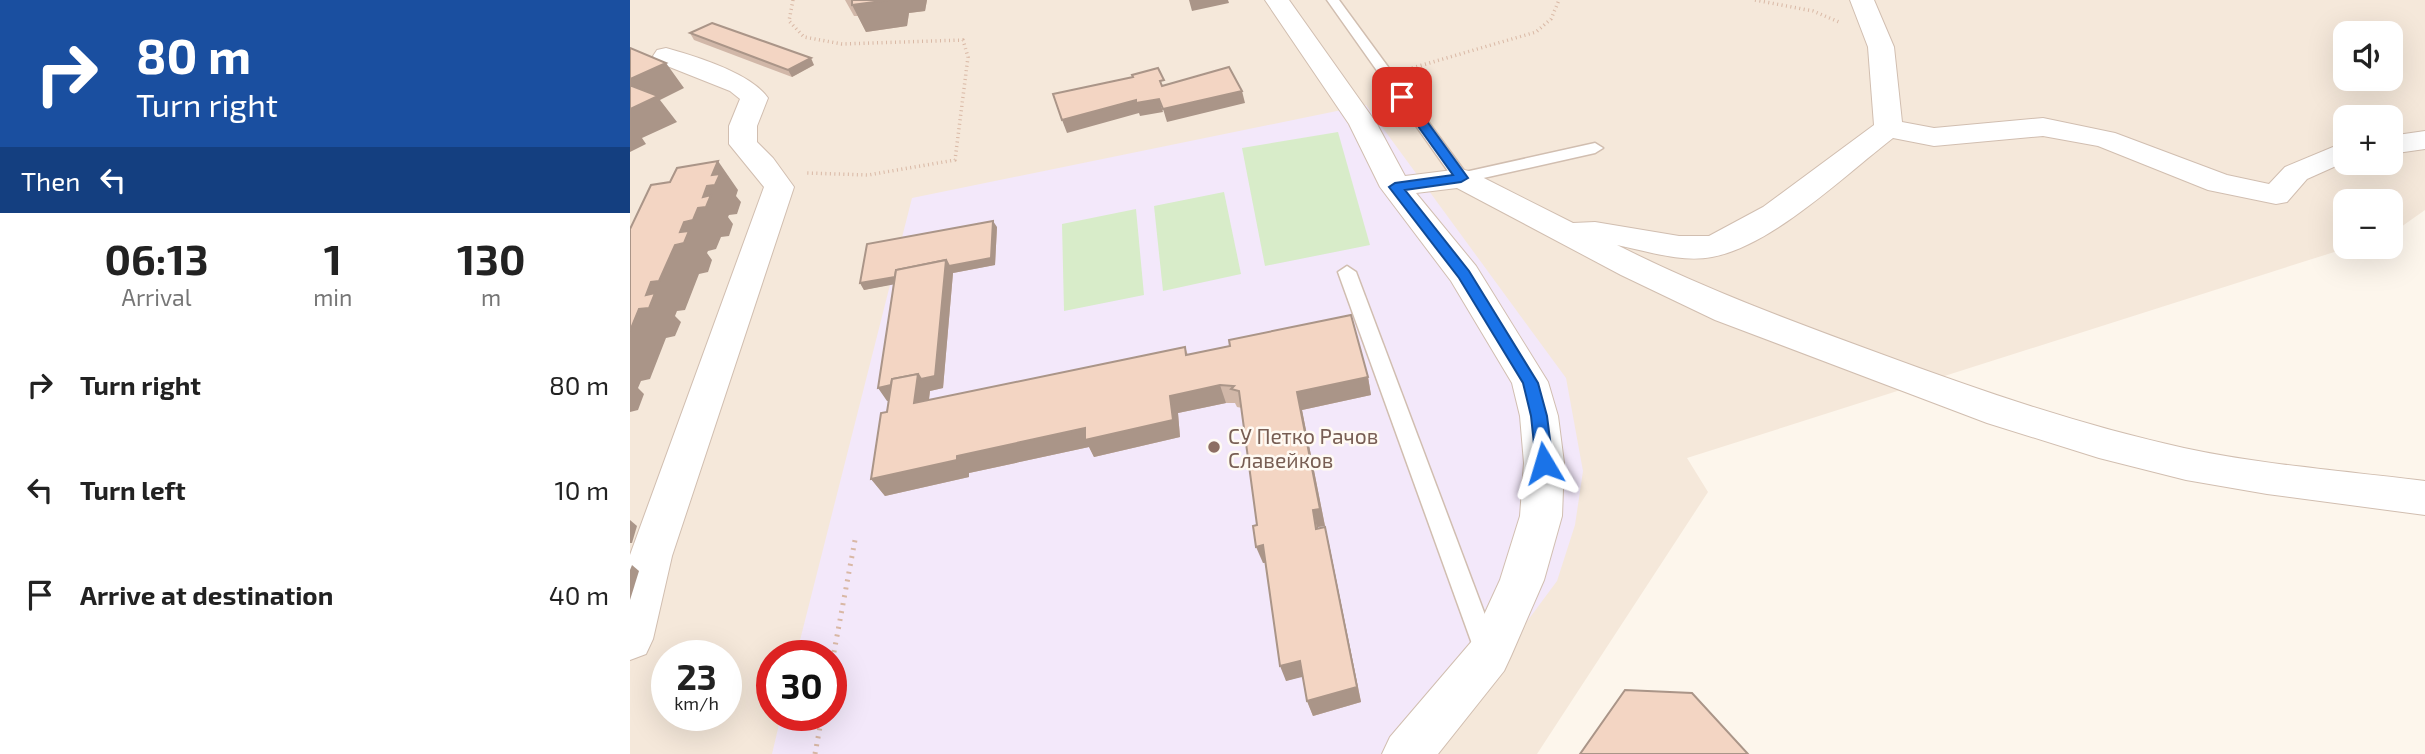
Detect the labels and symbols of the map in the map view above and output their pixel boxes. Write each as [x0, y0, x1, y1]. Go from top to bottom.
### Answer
pin [1372, 67, 1432, 127]
place label: СУ Петко Рачов Славейков [1228, 423, 1378, 472]
position arrow [1507, 426, 1581, 500]
marker: СУ Петко Рачов Славейков [1206, 439, 1222, 455]
speed limit sign: 30 [756, 640, 847, 731]

